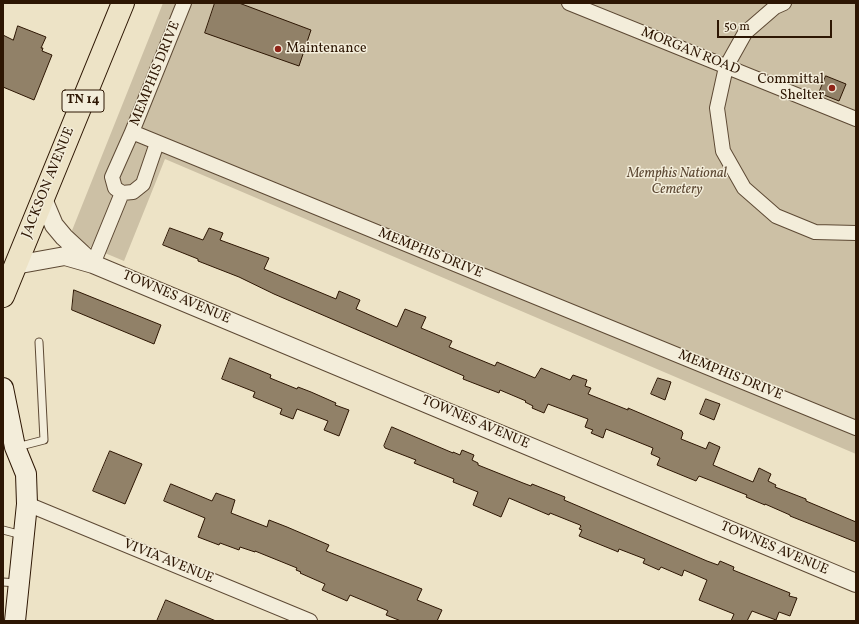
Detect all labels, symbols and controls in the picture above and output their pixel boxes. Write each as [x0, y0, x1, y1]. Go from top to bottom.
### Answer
scale bar [719, 12, 834, 38]
street label: MEMPHIS DRIVE [127, 19, 185, 129]
text: 50 m [724, 19, 750, 35]
street label: MORGAN ROAD [638, 24, 742, 80]
place label: Maintenance [286, 41, 367, 57]
marker: Maintenance [273, 44, 283, 54]
place label: Committal Shelter [758, 72, 824, 104]
marker: Committal Shelter [827, 83, 837, 93]
road number: TN 14 [62, 90, 104, 112]
street label: JACKSON AVENUE [19, 125, 79, 241]
park label: Memphis National Cemetery [627, 166, 727, 198]
street label: MEMPHIS DRIVE [375, 225, 485, 283]
street label: TOWNES AVENUE [120, 268, 232, 328]
street label: MEMPHIS DRIVE [675, 347, 785, 405]
street label: TOWNES AVENUE [419, 393, 531, 453]
street label: TOWNES AVENUE [718, 519, 830, 579]
street label: VIVIA AVENUE [120, 536, 216, 588]

